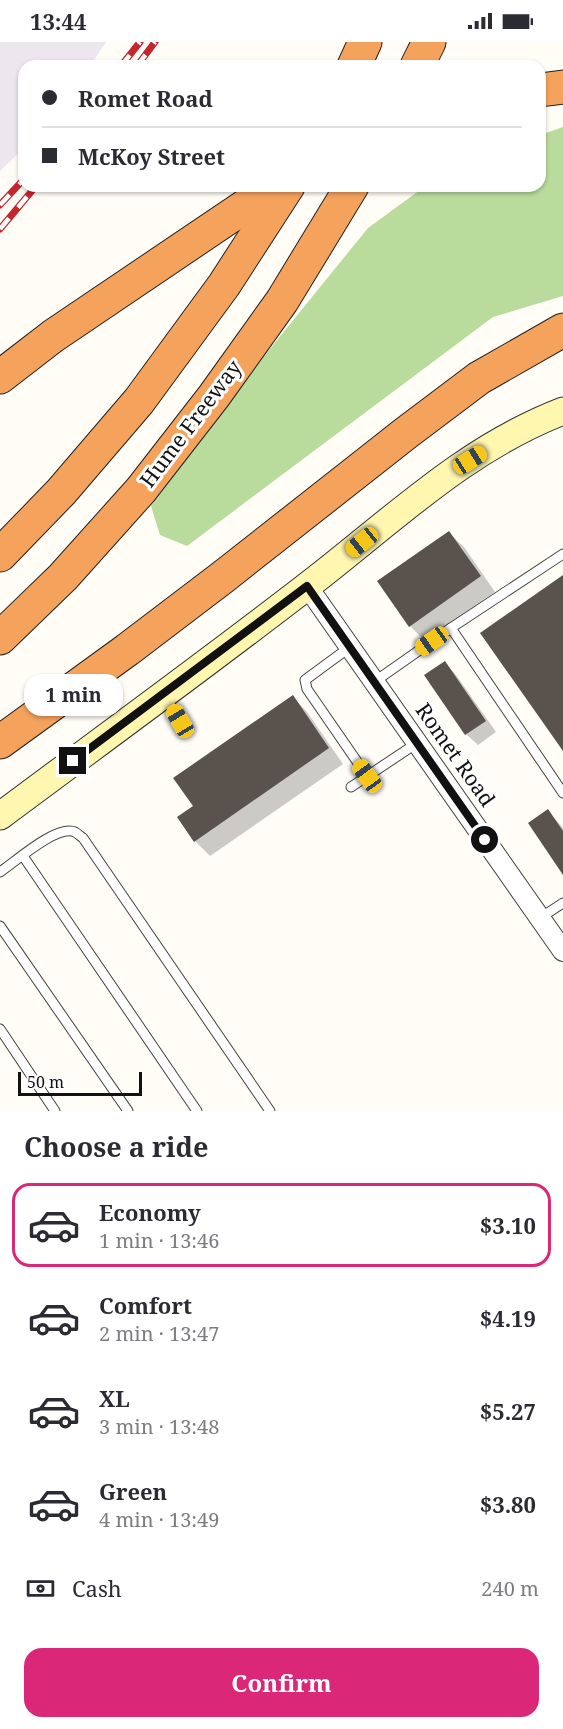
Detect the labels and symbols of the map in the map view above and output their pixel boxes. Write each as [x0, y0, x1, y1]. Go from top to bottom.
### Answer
street label: Hume Freeway [133, 354, 247, 493]
car [450, 443, 490, 477]
car [342, 524, 382, 560]
car [412, 623, 452, 659]
callout: 1 min [23, 674, 122, 716]
street label: Romet Road [410, 697, 502, 812]
car [163, 701, 197, 741]
route end [59, 747, 86, 774]
car [349, 756, 385, 796]
route start [471, 826, 498, 853]
scale bar [18, 1069, 142, 1096]

